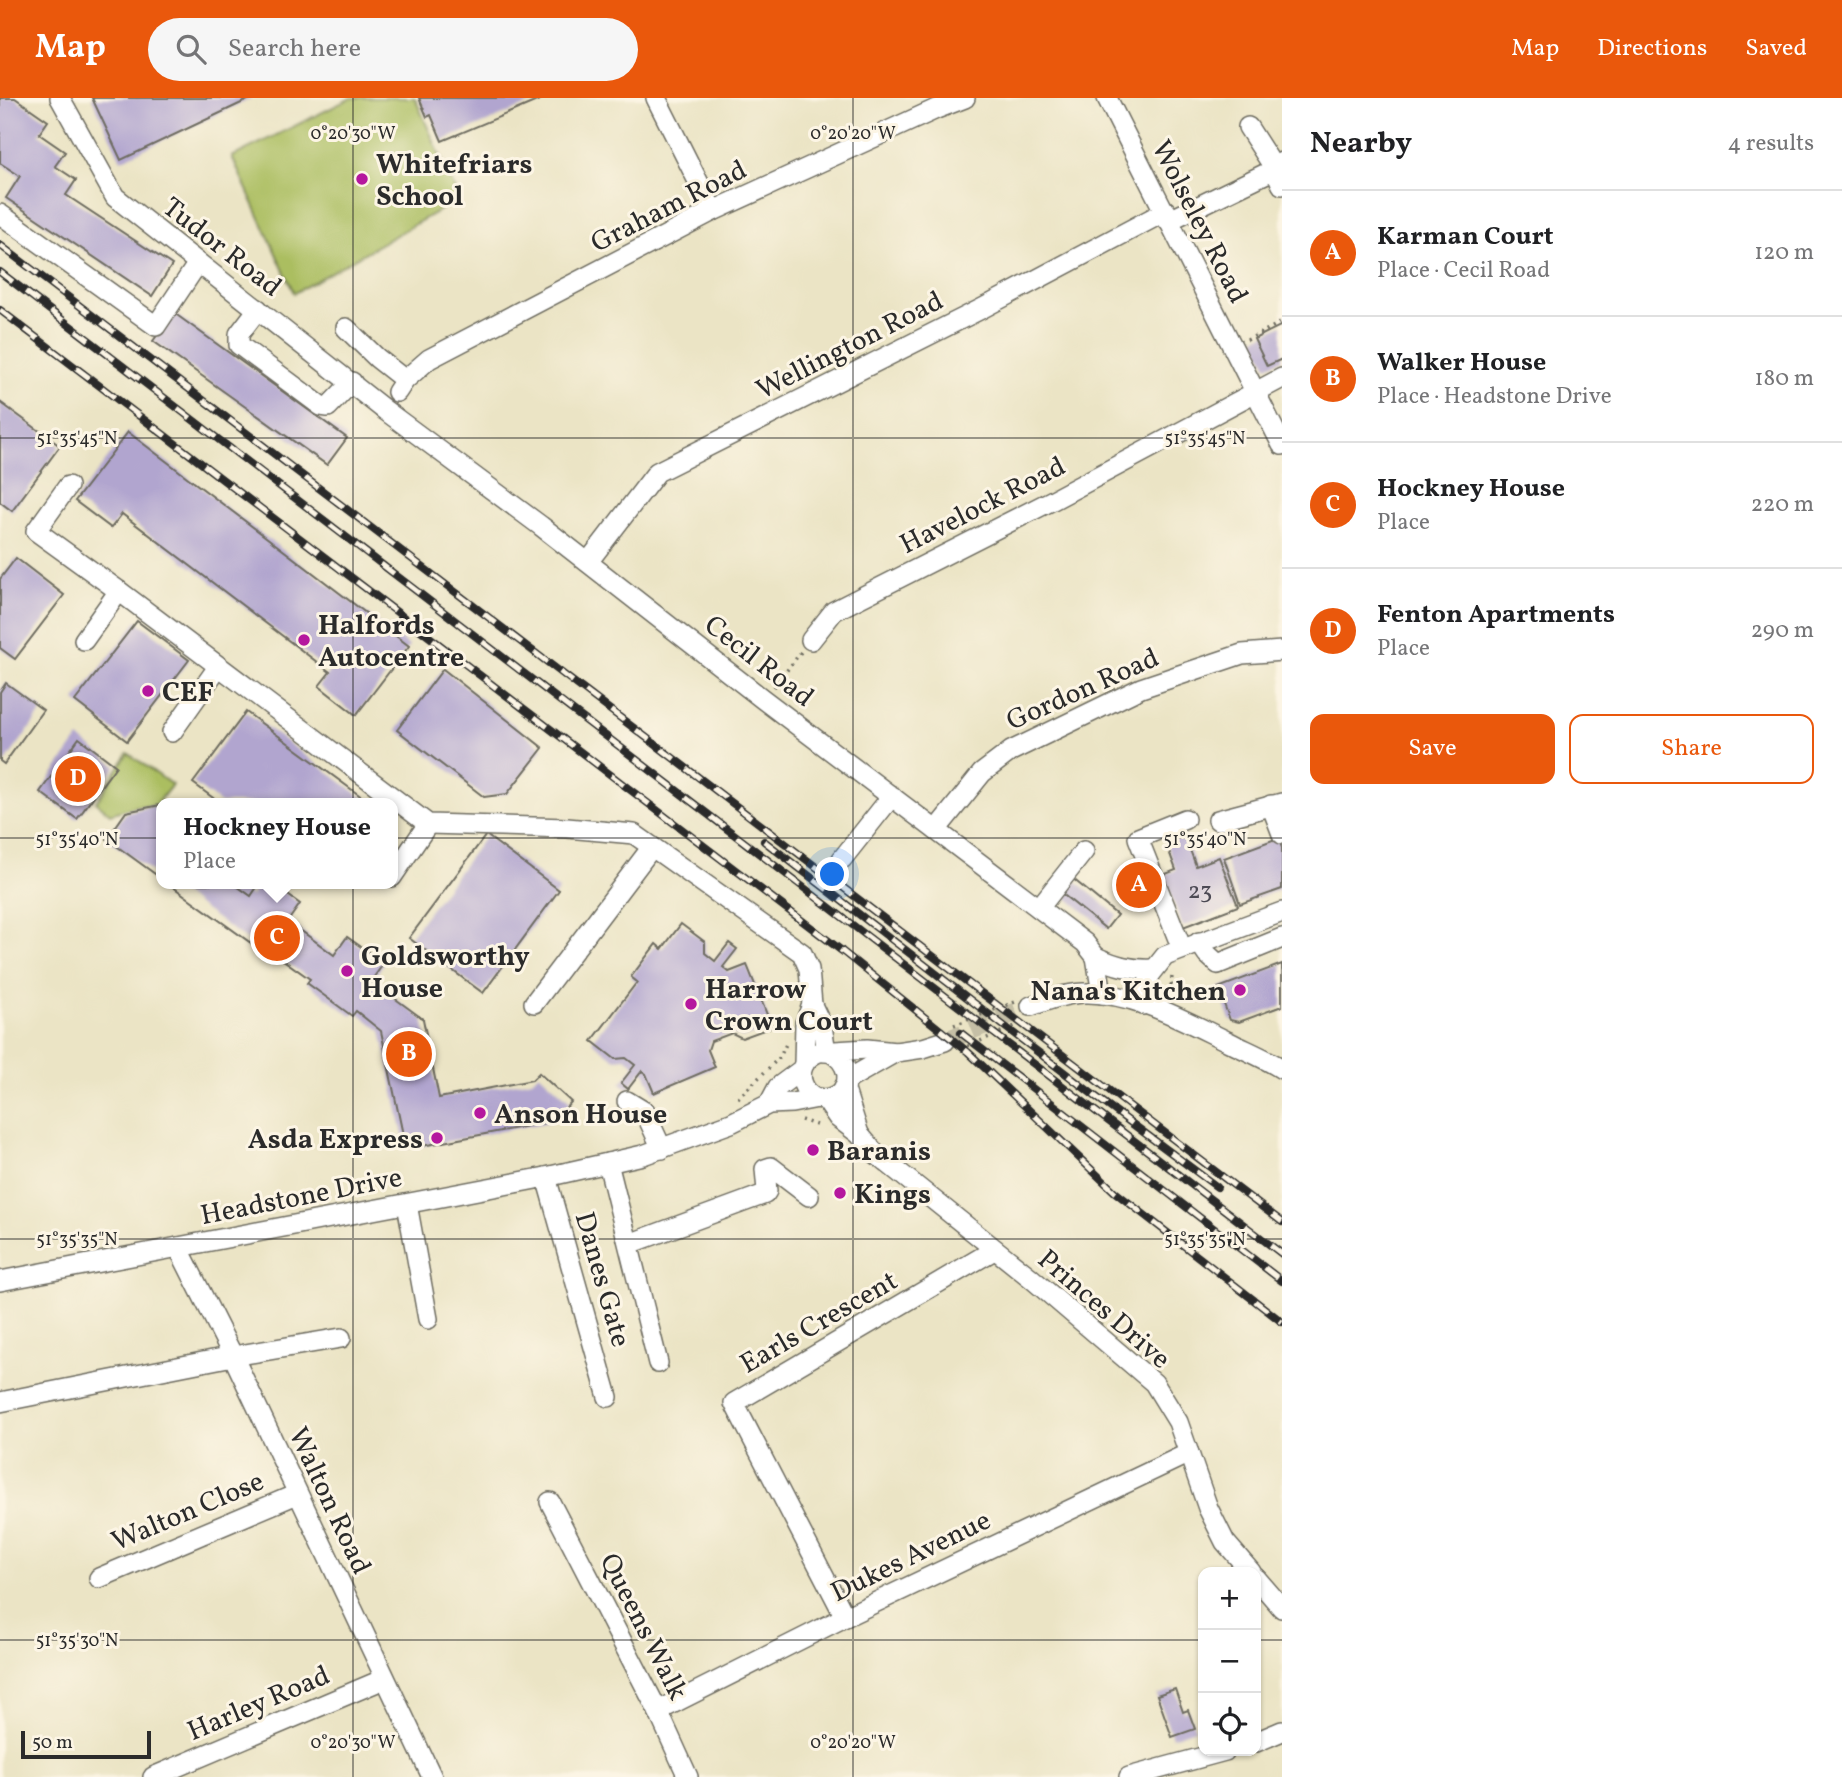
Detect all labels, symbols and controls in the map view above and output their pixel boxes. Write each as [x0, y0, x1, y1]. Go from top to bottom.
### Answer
search box [148, 18, 638, 81]
text: Map [35, 26, 106, 72]
icon: search [172, 30, 210, 68]
text: Search here [228, 31, 361, 67]
text: Map [1511, 32, 1559, 66]
text: Directions [1597, 32, 1707, 66]
text: Saved [1745, 32, 1807, 66]
text: 0°20'30"W [311, 122, 395, 147]
text: 0°20'20"W [810, 122, 896, 147]
text: Nearby [1310, 123, 1412, 165]
text: 4 results [1728, 128, 1814, 160]
street label: Wolseley Road [1141, 134, 1257, 311]
place label: Whitefriars School [376, 146, 533, 217]
street label: Graham Road [584, 151, 754, 263]
marker: Whitefriars School [354, 171, 370, 187]
street label: Tudor Road [153, 189, 289, 307]
text: Karman Court [1377, 219, 1554, 255]
text: A [1325, 237, 1341, 269]
text: 120 m [1754, 237, 1814, 269]
text: Place · Cecil Road [1377, 255, 1550, 287]
street label: Wellington Road [750, 282, 950, 410]
text: Walker House [1377, 345, 1546, 381]
text: B [1325, 363, 1341, 395]
text: 180 m [1755, 363, 1814, 395]
text: Place · Headstone Drive [1377, 381, 1612, 413]
text: 51°35'45"N [37, 427, 117, 452]
text: 51°35'45"N [1165, 427, 1245, 452]
street label: Havelock Road [894, 448, 1073, 565]
text: Hockney House [1377, 471, 1565, 507]
text: C [1326, 489, 1340, 521]
text: 220 m [1751, 489, 1814, 521]
text: Place [1377, 507, 1430, 539]
text: Fenton Apartments [1377, 597, 1615, 633]
place label: Halfords Autocentre [318, 607, 464, 678]
street label: Cecil Road [695, 607, 822, 717]
text: D [1325, 615, 1341, 647]
text: 290 m [1751, 615, 1814, 647]
marker: Halfords Autocentre [296, 632, 312, 648]
text: Place [1377, 633, 1430, 665]
street label: Gordon Road [1000, 639, 1166, 741]
place label: CEF [162, 674, 214, 713]
marker: CEF [140, 683, 156, 699]
button: Save [1310, 714, 1555, 784]
button: Share [1569, 714, 1814, 784]
pin: D [55, 753, 101, 805]
popup [156, 798, 398, 889]
text: Hockney House [183, 810, 371, 846]
text: 51°35'40"N [36, 828, 118, 853]
text: 51°35'40"N [1164, 828, 1246, 853]
text: Place [183, 846, 236, 878]
your location [815, 857, 849, 891]
pin: A [1116, 859, 1162, 911]
house number: 23 [1188, 875, 1212, 909]
pin: C [254, 912, 300, 964]
place label: Goldsworthy House [361, 938, 530, 1009]
marker: Goldsworthy House [339, 963, 355, 979]
place label: Harrow Crown Court [705, 971, 873, 1042]
place label: Nana's Kitchen [1031, 973, 1226, 1012]
marker: Nana's Kitchen [1232, 982, 1248, 998]
marker: Harrow Crown Court [683, 996, 699, 1012]
pin: B [386, 1028, 432, 1080]
place label: Anson House [494, 1096, 667, 1135]
marker: Anson House [472, 1105, 488, 1121]
place label: Asda Express [248, 1121, 423, 1160]
marker: Asda Express [429, 1130, 445, 1146]
place label: Baranis [827, 1133, 931, 1172]
marker: Baranis [805, 1142, 821, 1158]
street label: Headstone Drive [197, 1159, 406, 1236]
place label: Kings [854, 1176, 931, 1215]
marker: Kings [832, 1185, 848, 1201]
street label: Danes Gate [564, 1208, 639, 1352]
text: 51°35'35"N [36, 1228, 118, 1253]
text: 51°35'35"N [1164, 1228, 1246, 1253]
street label: Princes Drive [1028, 1241, 1178, 1379]
street label: Earls Crescent [733, 1262, 905, 1384]
street label: Walton Road [278, 1421, 380, 1581]
street label: Walton Close [106, 1463, 270, 1562]
street label: Dukes Avenue [825, 1502, 998, 1613]
street label: Queens Walk [589, 1547, 696, 1707]
map controls [1198, 1567, 1261, 1756]
button: + [1198, 1567, 1261, 1630]
text: 51°35'30"N [36, 1629, 118, 1654]
button: − [1198, 1630, 1261, 1693]
street label: Harley Road [182, 1657, 336, 1752]
button: locate [1198, 1693, 1261, 1756]
scale bar [21, 1728, 150, 1760]
text: 50 m [32, 1730, 73, 1756]
text: 0°20'30"W [311, 1731, 395, 1756]
text: 0°20'20"W [810, 1731, 896, 1756]

